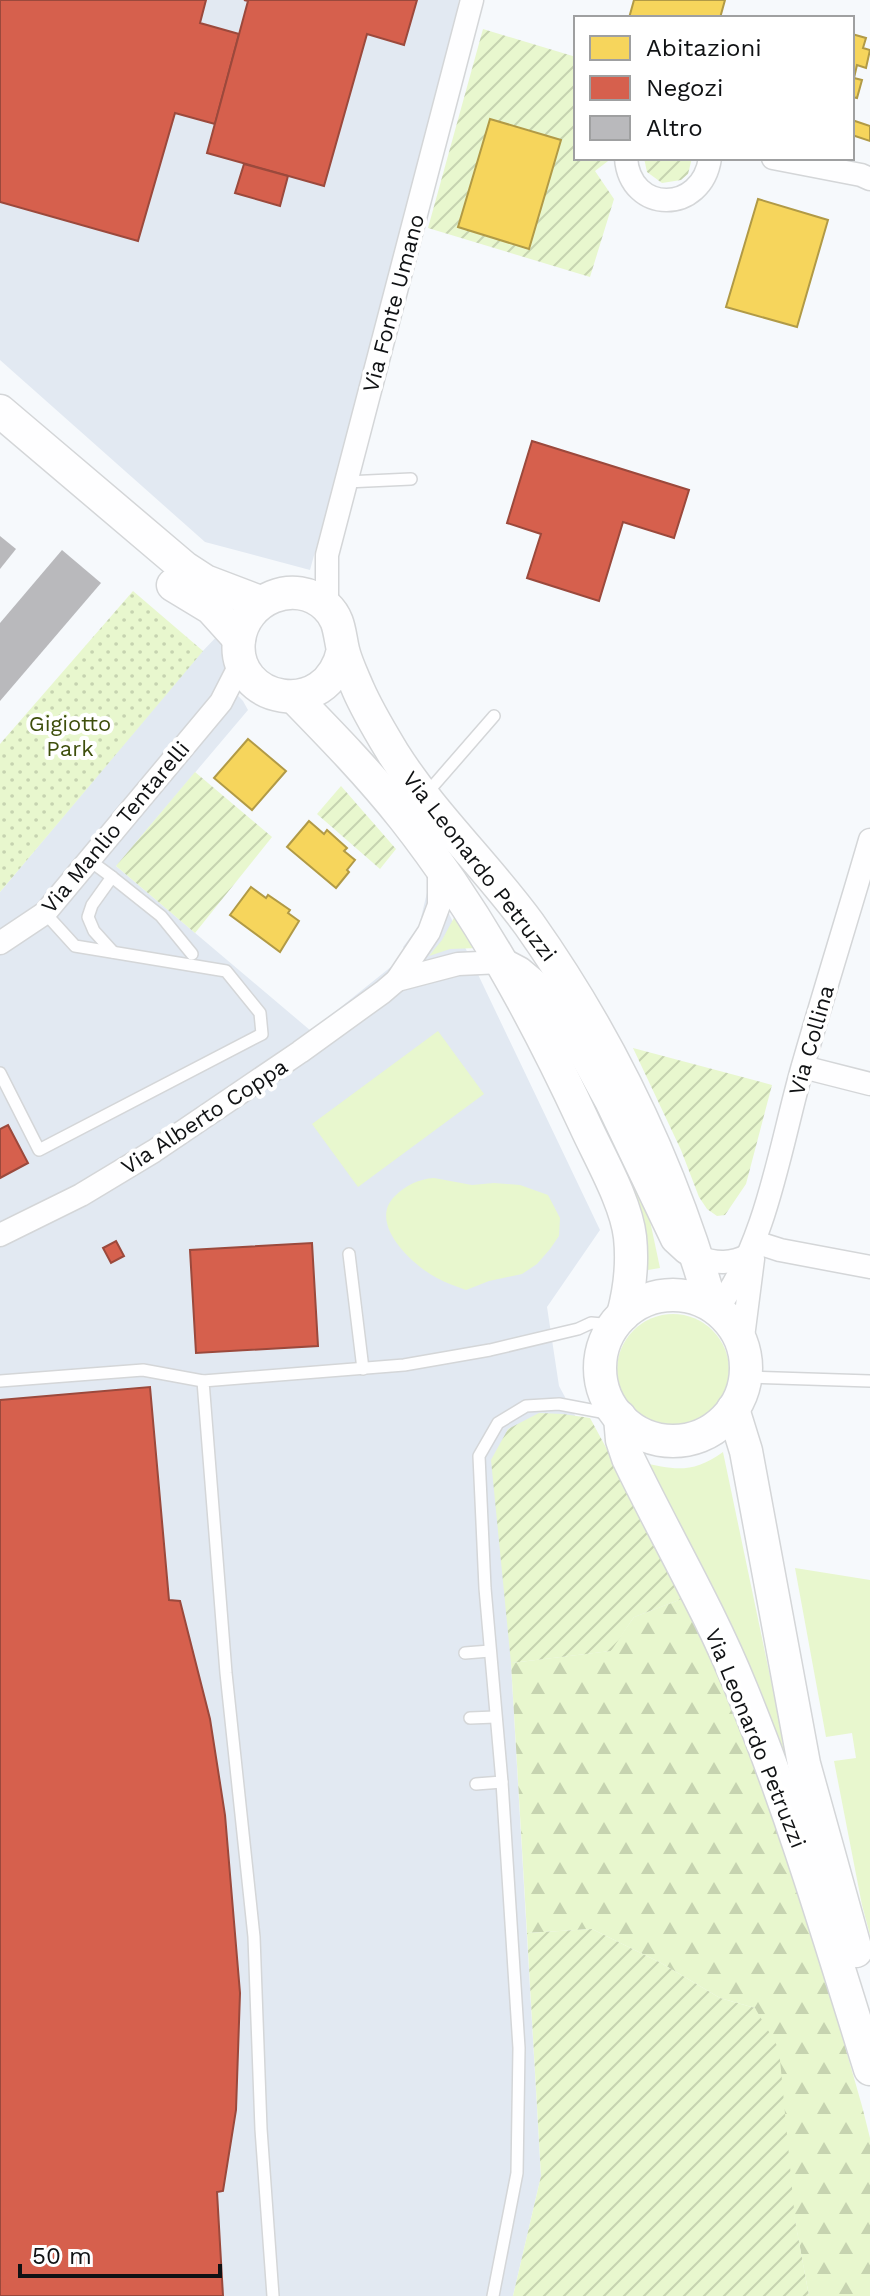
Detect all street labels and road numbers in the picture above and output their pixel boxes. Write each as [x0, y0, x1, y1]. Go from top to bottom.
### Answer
street label: Via Fonte Umano [358, 211, 429, 395]
street label: Via Manlio Tentarelli [36, 736, 194, 918]
street label: Via Leonardo Petruzzi [398, 766, 562, 966]
street label: Via Collina [784, 982, 839, 1098]
street label: Via Alberto Coppa [117, 1053, 292, 1179]
street label: Via Leonardo Petruzzi [700, 1625, 811, 1851]

